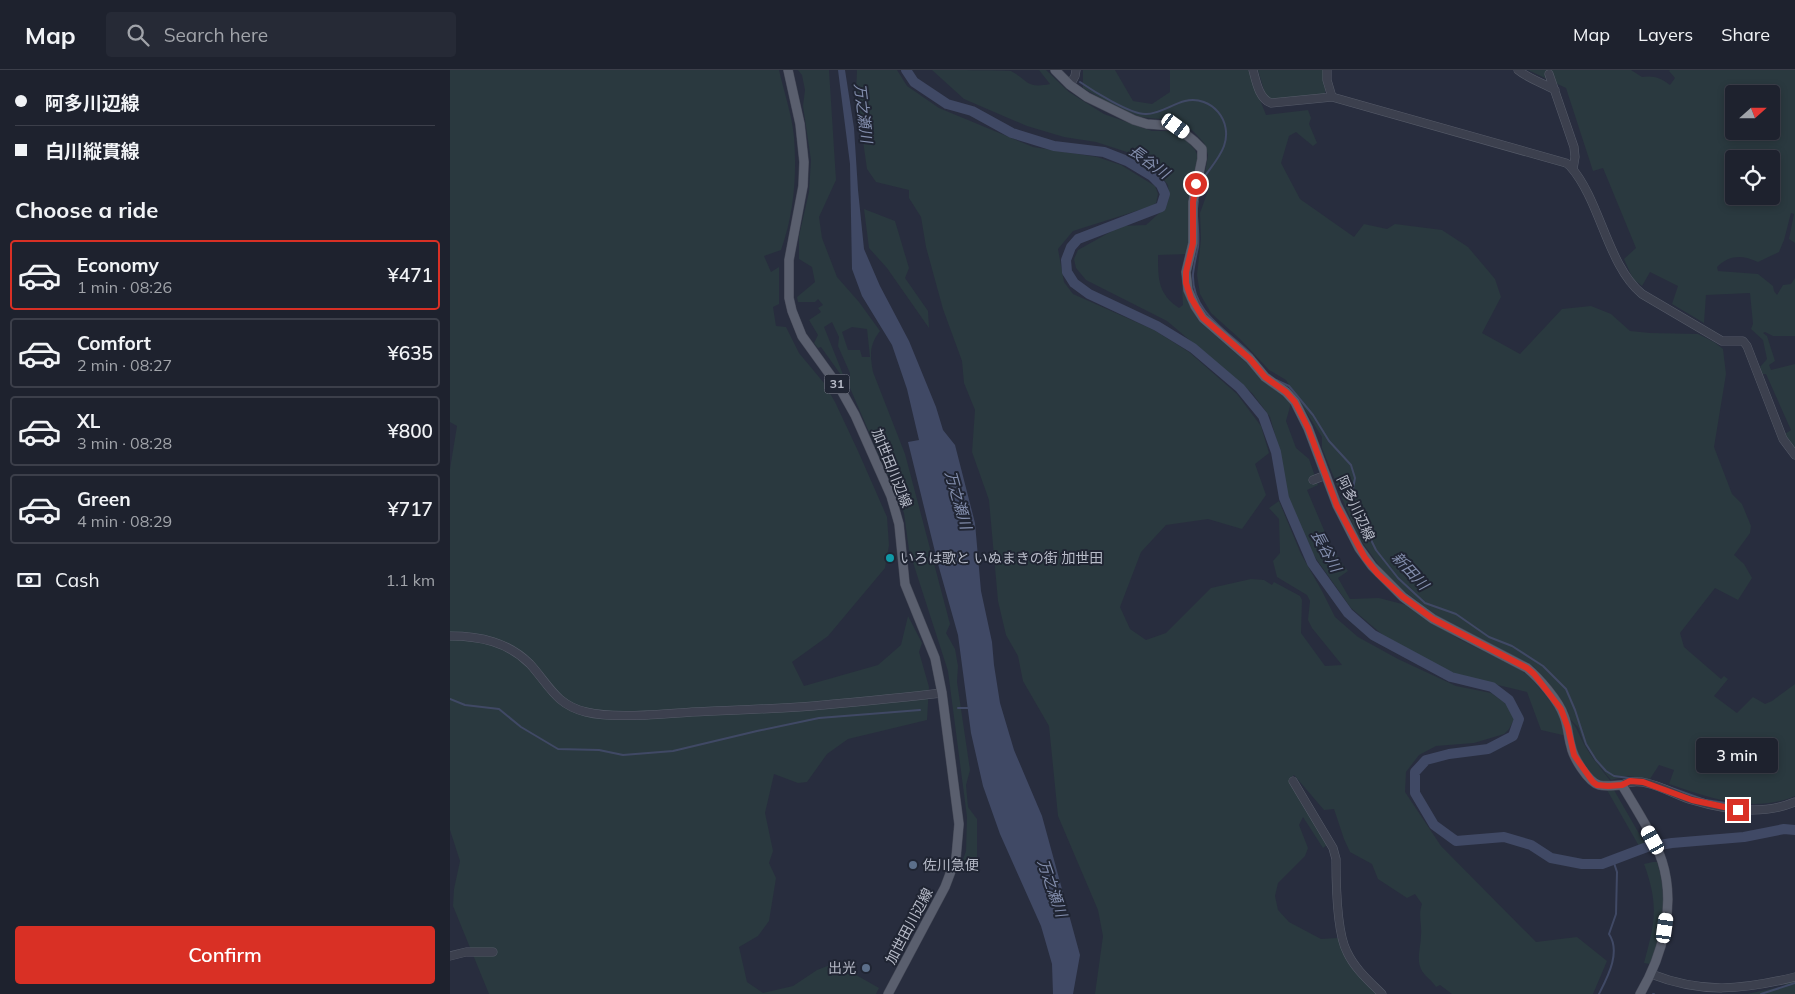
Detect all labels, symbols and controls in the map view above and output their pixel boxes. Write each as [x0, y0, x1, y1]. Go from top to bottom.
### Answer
search box [106, 12, 456, 57]
text: Map [25, 20, 76, 50]
icon: search [124, 21, 152, 49]
text: Search here [164, 23, 268, 47]
text: Map [1573, 23, 1610, 46]
text: Layers [1638, 23, 1693, 46]
text: Share [1721, 23, 1770, 46]
water label: 万之瀬川 [850, 82, 877, 146]
north arrow [1725, 85, 1780, 140]
map controls [1725, 85, 1780, 205]
text: 阿多川辺線 [45, 91, 140, 115]
car [1159, 111, 1192, 141]
text: 白川縦貫線 [45, 139, 140, 163]
water label: 長谷川 [1126, 141, 1175, 184]
button: locate [1725, 150, 1780, 205]
route start [1185, 173, 1207, 195]
text: Choose a ride [15, 196, 158, 224]
icon: car [17, 253, 62, 298]
text: Economy [77, 253, 159, 277]
text: ¥471 [387, 263, 433, 287]
text: 1 min · 08:26 [77, 277, 172, 297]
icon: car [17, 331, 62, 376]
text: Comfort [77, 331, 151, 355]
text: ¥635 [387, 341, 433, 365]
text: 2 min · 08:27 [77, 355, 172, 375]
road number: 31 [824, 374, 850, 394]
icon: car [17, 409, 62, 454]
text: XL [77, 409, 100, 433]
text: ¥800 [387, 419, 433, 443]
street label: 加世田川辺線 [868, 426, 916, 510]
text: 3 min · 08:28 [77, 433, 172, 453]
water label: 万之瀬川 [941, 468, 976, 533]
street label: 阿多川辺線 [1333, 472, 1379, 544]
icon: car [17, 487, 62, 532]
text: Green [77, 487, 131, 511]
text: ¥717 [387, 497, 433, 521]
text: 4 min · 08:29 [77, 511, 172, 531]
water label: 長谷川 [1307, 526, 1347, 577]
water label: 新田川 [1388, 548, 1434, 595]
place label: いろは歌と いぬまきの街 加世田 [900, 549, 1103, 567]
marker: いろは歌と いぬまきの街 加世田 [884, 552, 896, 564]
icon: cash [15, 566, 43, 594]
text: Cash [55, 568, 100, 592]
text: 1.1 km [386, 570, 435, 590]
callout: 3 min [1697, 738, 1779, 772]
text: 3 min [1716, 745, 1758, 765]
route end [1727, 799, 1749, 821]
car [1639, 823, 1666, 857]
place label: 佐川急便 [923, 856, 979, 874]
water label: 万之瀬川 [1034, 856, 1072, 921]
marker: 佐川急便 [907, 859, 919, 871]
street label: 加世田川辺線 [881, 885, 937, 967]
car [1655, 912, 1674, 944]
button: Confirm [15, 926, 435, 984]
place label: 出光 [828, 959, 856, 977]
marker: 出光 [860, 962, 872, 974]

